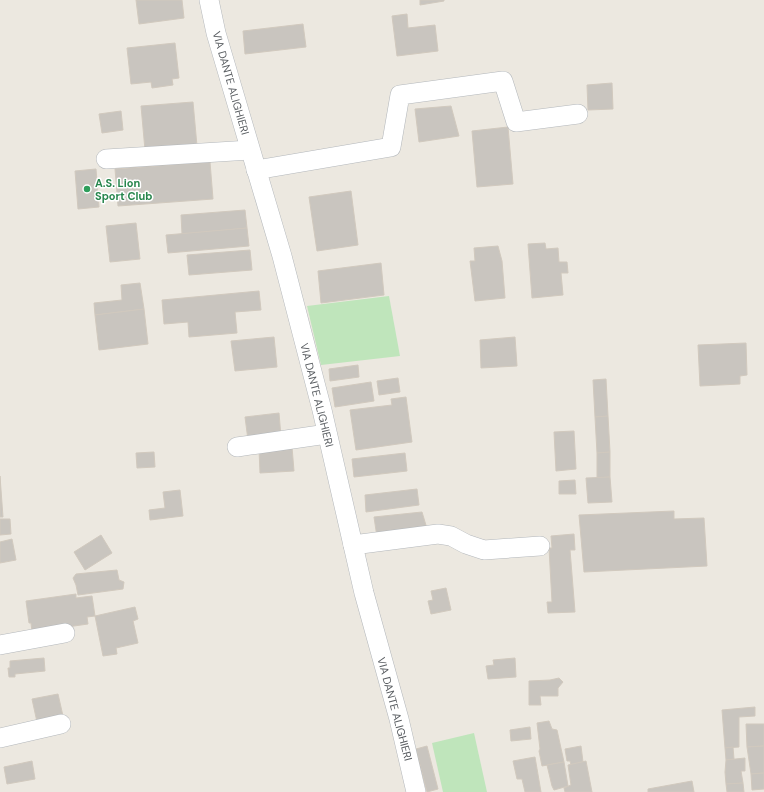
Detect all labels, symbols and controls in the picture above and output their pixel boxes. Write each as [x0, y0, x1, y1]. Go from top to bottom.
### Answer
street label: VIA DANTE ALIGHIERI [210, 30, 252, 136]
place label: A.S. Lion Sport Club [95, 176, 152, 203]
marker: A.S. Lion Sport Club [82, 184, 92, 194]
street label: VIA DANTE ALIGHIERI [297, 341, 337, 449]
street label: VIA DANTE ALIGHIERI [374, 656, 416, 762]

